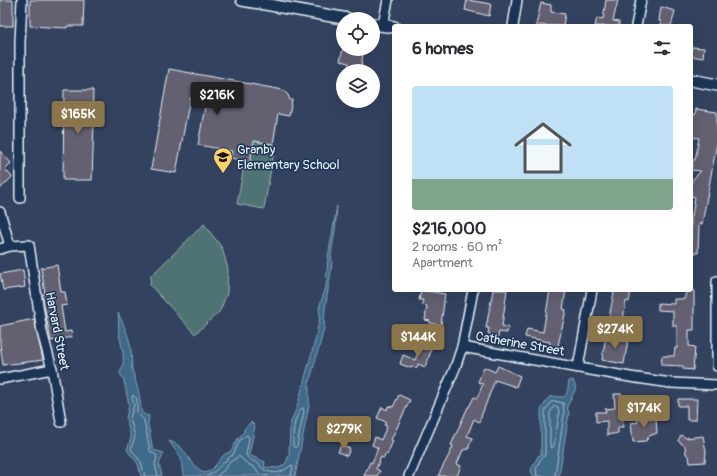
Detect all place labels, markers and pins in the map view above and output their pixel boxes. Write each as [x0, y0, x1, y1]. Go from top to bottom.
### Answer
pin: $216K [189, 82, 245, 116]
pin: $165K [50, 101, 106, 135]
place label: Granby Elementary School [237, 142, 340, 173]
school or university icon: Granby Elementary School [212, 146, 234, 174]
pin: $274K [587, 316, 643, 350]
pin: $144K [390, 324, 446, 358]
pin: $174K [616, 395, 672, 429]
pin: $279K [316, 416, 372, 450]

